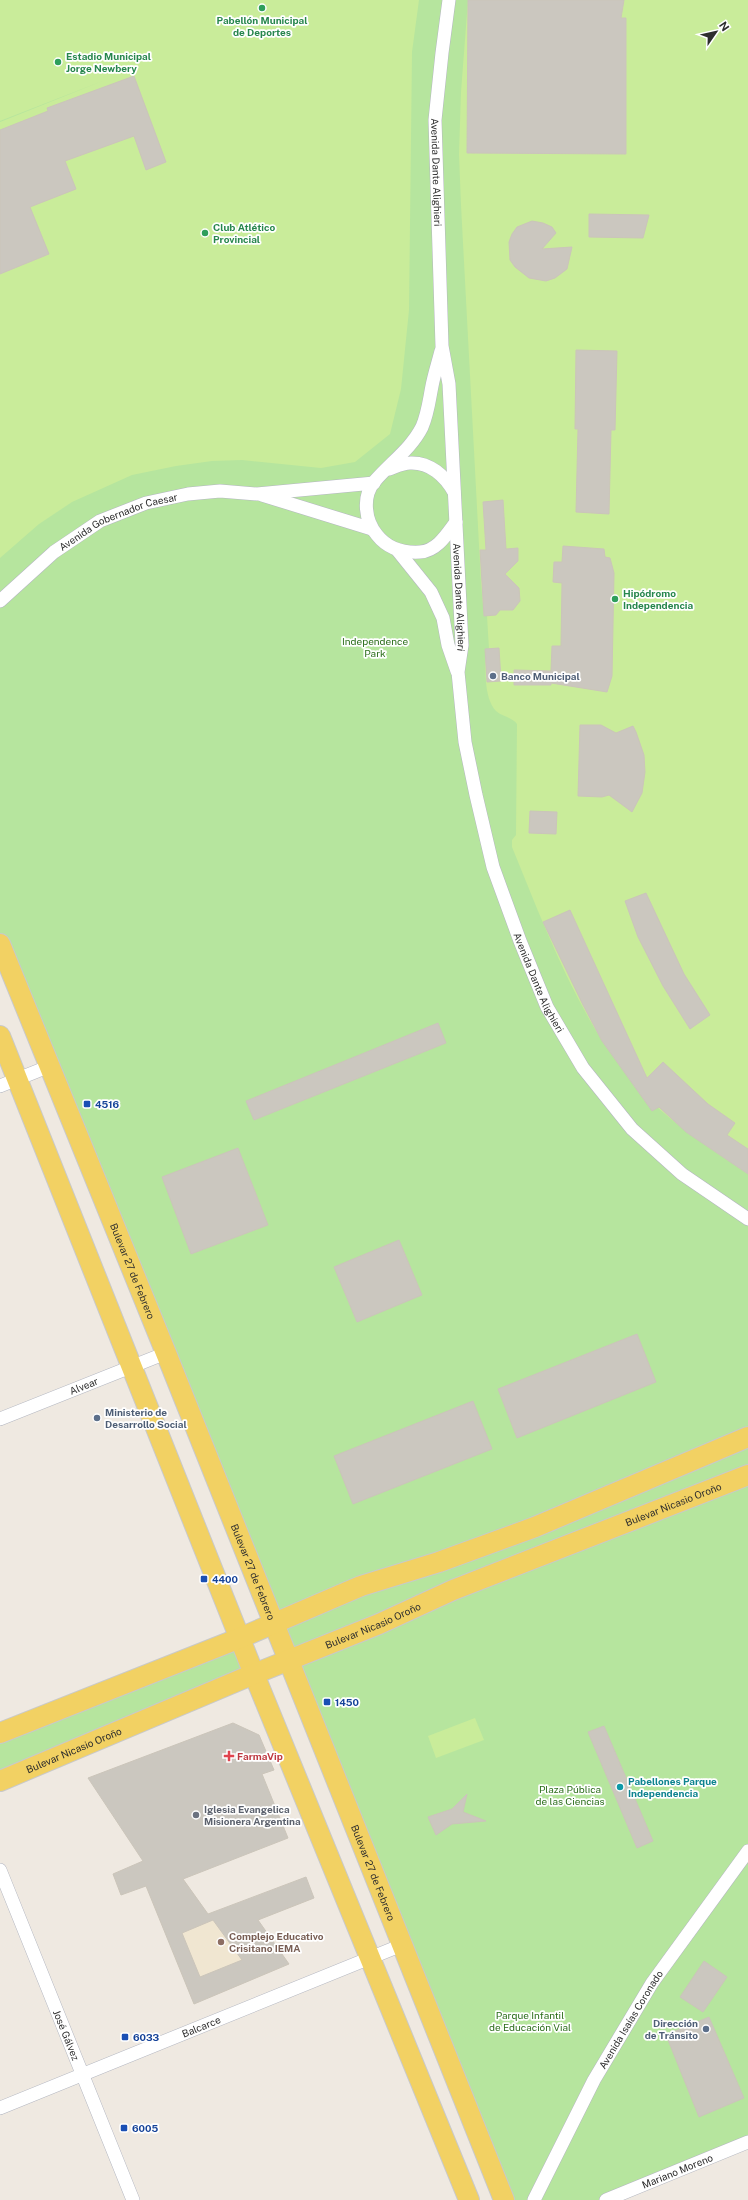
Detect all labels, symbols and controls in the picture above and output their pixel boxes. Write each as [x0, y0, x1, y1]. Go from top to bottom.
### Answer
marker: Pabellón Municipal de Deportes [257, 3, 267, 13]
north arrow [696, 12, 736, 52]
place label: Pabellón Municipal de Deportes [217, 14, 307, 38]
text: N [717, 19, 732, 33]
place label: Estadio Municipal Jorge Newbery [66, 50, 151, 74]
marker: Estadio Municipal Jorge Newbery [53, 57, 63, 67]
street label: Avenida Dante Alighieri [429, 118, 444, 226]
place label: Club Atlético Provincial [213, 221, 275, 245]
marker: Club Atlético Provincial [200, 228, 210, 238]
street label: Avenida Gobernador Caesar [57, 490, 179, 553]
street label: Avenida Dante Alighieri [451, 543, 468, 652]
place label: Hipódromo Independencia [623, 587, 694, 611]
marker: Hipódromo Independencia [610, 594, 620, 604]
park label: Independence Park [342, 635, 408, 659]
place label: Banco Municipal [501, 670, 580, 682]
marker: Banco Municipal [488, 671, 498, 681]
street label: Avenida Dante Alighieri [511, 931, 567, 1035]
place label: 4516 [95, 1098, 119, 1110]
marker: 4516 [82, 1099, 92, 1109]
street label: Bulevar 27 de Febrero [108, 1221, 158, 1321]
street label: Alvear [67, 1375, 100, 1397]
place label: Ministerio de Desarrollo Social [105, 1406, 187, 1430]
marker: Ministerio de Desarrollo Social [92, 1413, 102, 1423]
street label: Bulevar Nicasio Oroño [623, 1480, 723, 1528]
street label: Bulevar 27 de Febrero [229, 1522, 278, 1622]
place label: 4400 [212, 1573, 239, 1585]
marker: 4400 [199, 1574, 209, 1584]
street label: Bulevar Nicasio Oroño [323, 1600, 423, 1651]
place label: 1450 [335, 1696, 359, 1708]
marker: 1450 [322, 1697, 332, 1707]
street label: Bulevar Nicasio Oroño [24, 1724, 124, 1775]
place label: FarmaVip [237, 1750, 283, 1762]
marker: FarmaVip [224, 1751, 234, 1761]
place label: Pabellones Parque Independencia [628, 1775, 717, 1799]
marker: Pabellones Parque Independencia [615, 1782, 625, 1792]
park label: Plaza Pública de las Ciencias [535, 1783, 605, 1807]
place label: Iglesia Evangelica Misionera Argentina [204, 1803, 301, 1827]
marker: Iglesia Evangelica Misionera Argentina [191, 1810, 201, 1820]
street label: Bulevar 27 de Febrero [349, 1823, 398, 1923]
place label: Complejo Educativo Crisitano IEMA [229, 1930, 324, 1954]
marker: Complejo Educativo Crisitano IEMA [216, 1937, 226, 1947]
street label: Avenida Isaías Coronado [596, 1968, 666, 2071]
street label: José Gálvez [51, 2008, 82, 2062]
park label: Parque Infantil de Educación Vial [489, 2009, 571, 2033]
street label: Balcarce [180, 2013, 223, 2040]
place label: Dirección de Tránsito [645, 2017, 698, 2041]
marker: Dirección de Tránsito [701, 2024, 711, 2034]
place label: 6033 [133, 2031, 160, 2043]
marker: 6033 [120, 2032, 130, 2042]
place label: 6005 [132, 2122, 158, 2134]
marker: 6005 [119, 2123, 129, 2133]
street label: Mariano Moreno [640, 2151, 715, 2191]

